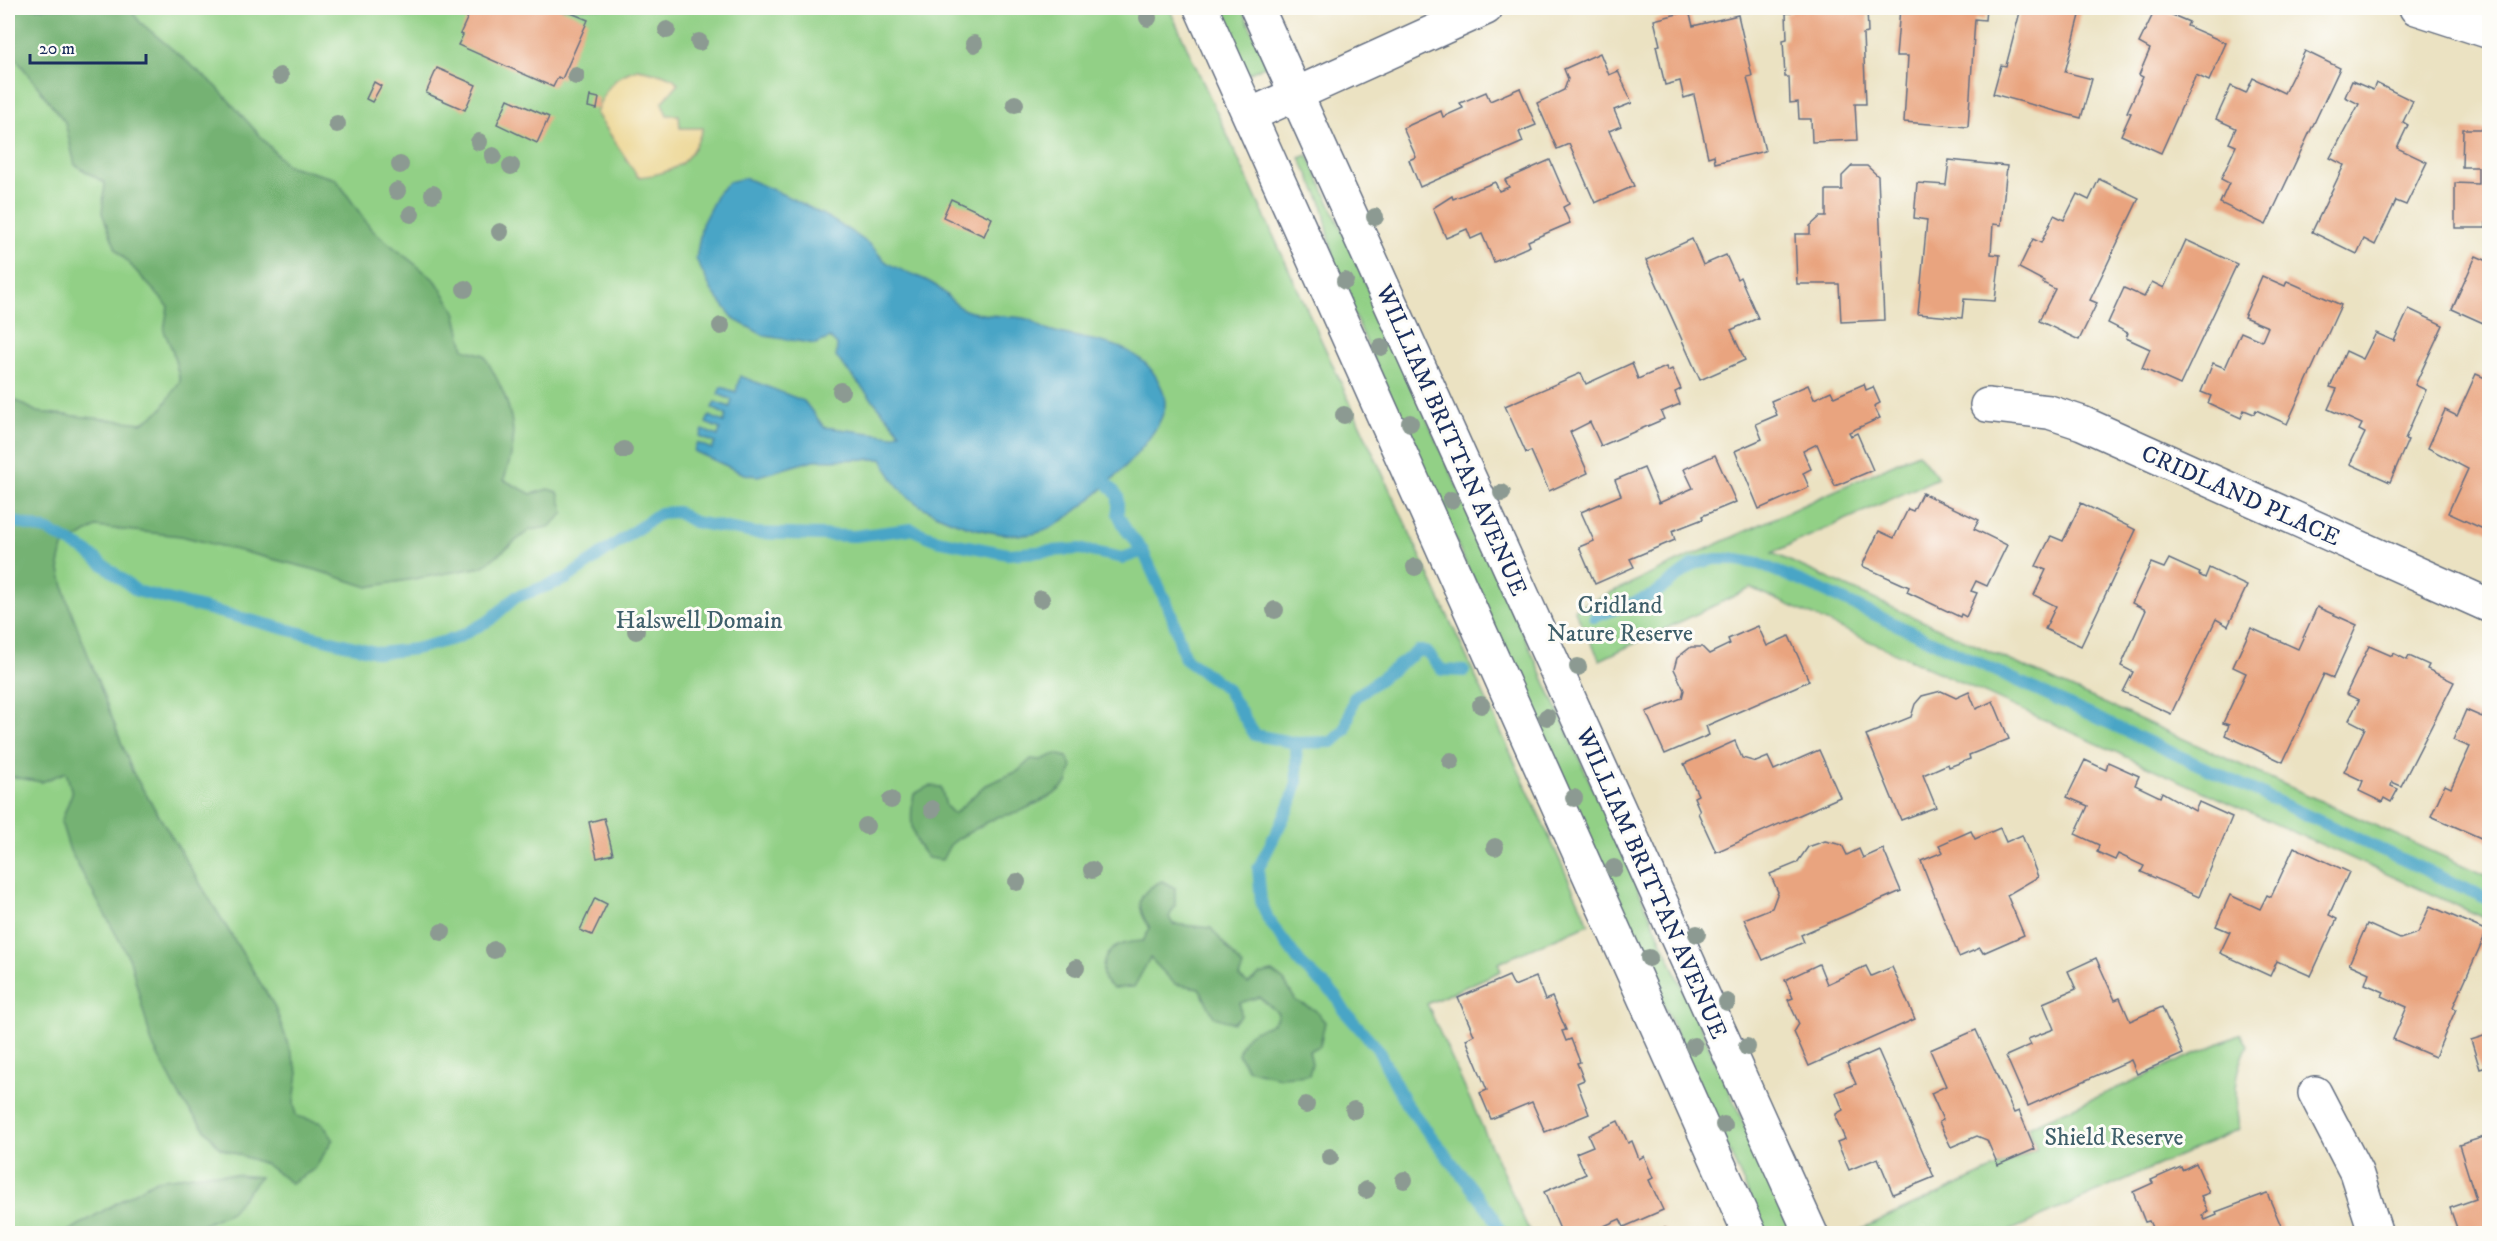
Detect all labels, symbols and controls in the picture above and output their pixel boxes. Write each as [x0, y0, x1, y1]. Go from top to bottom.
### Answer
scale bar [30, 27, 146, 65]
text: 20 m [39, 38, 75, 60]
street label: WILLIAM BRITTAN AVENUE [1368, 279, 1534, 601]
street label: CRIDLAND PLACE [2136, 439, 2345, 553]
park label: Cridland Nature Reserve [1547, 591, 1693, 649]
park label: Halswell Domain [616, 606, 783, 636]
street label: WILLIAM BRITTAN AVENUE [1568, 722, 1734, 1044]
park label: Shield Reserve [2044, 1123, 2184, 1153]

